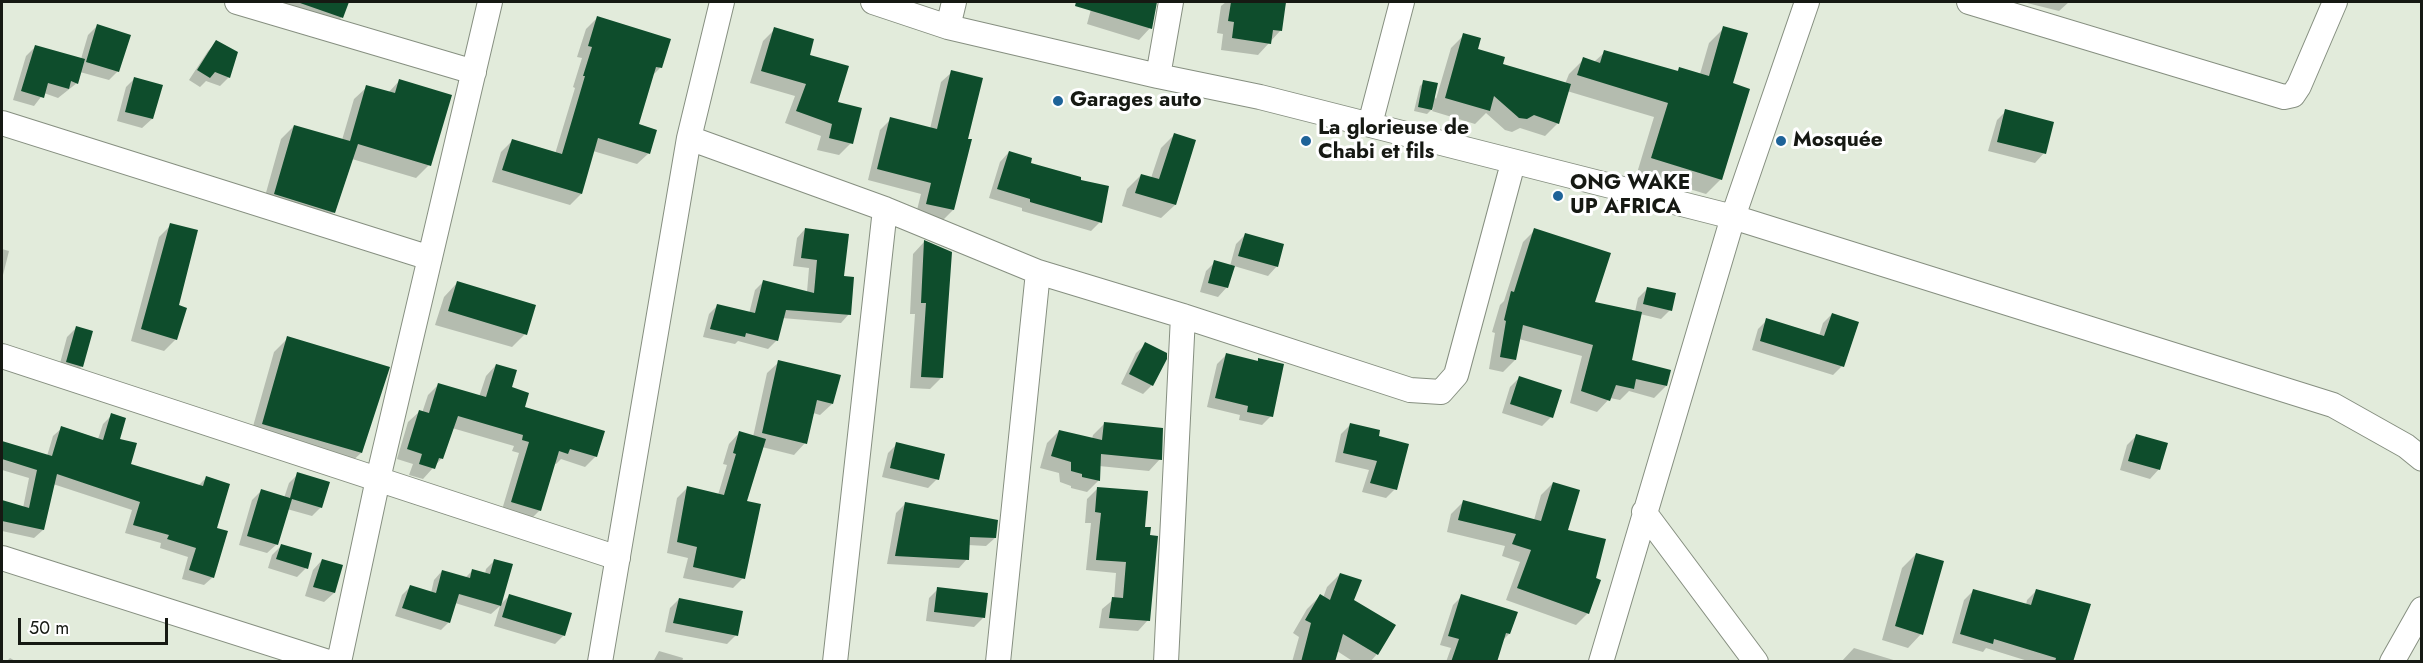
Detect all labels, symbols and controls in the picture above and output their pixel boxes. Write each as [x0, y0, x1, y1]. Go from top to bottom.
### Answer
place label: Garages auto [1070, 88, 1202, 114]
marker: Garages auto [1051, 94, 1065, 108]
place label: La glorieuse de Chabi et fils [1318, 116, 1469, 166]
place label: Mosquée [1793, 128, 1883, 154]
marker: La glorieuse de Chabi et fils [1299, 134, 1313, 148]
marker: Mosquée [1774, 134, 1788, 148]
place label: ONG WAKE UP AFRICA [1570, 171, 1690, 221]
marker: ONG WAKE UP AFRICA [1551, 189, 1565, 203]
scale bar [21, 606, 171, 644]
text: 50 m [29, 615, 69, 641]

